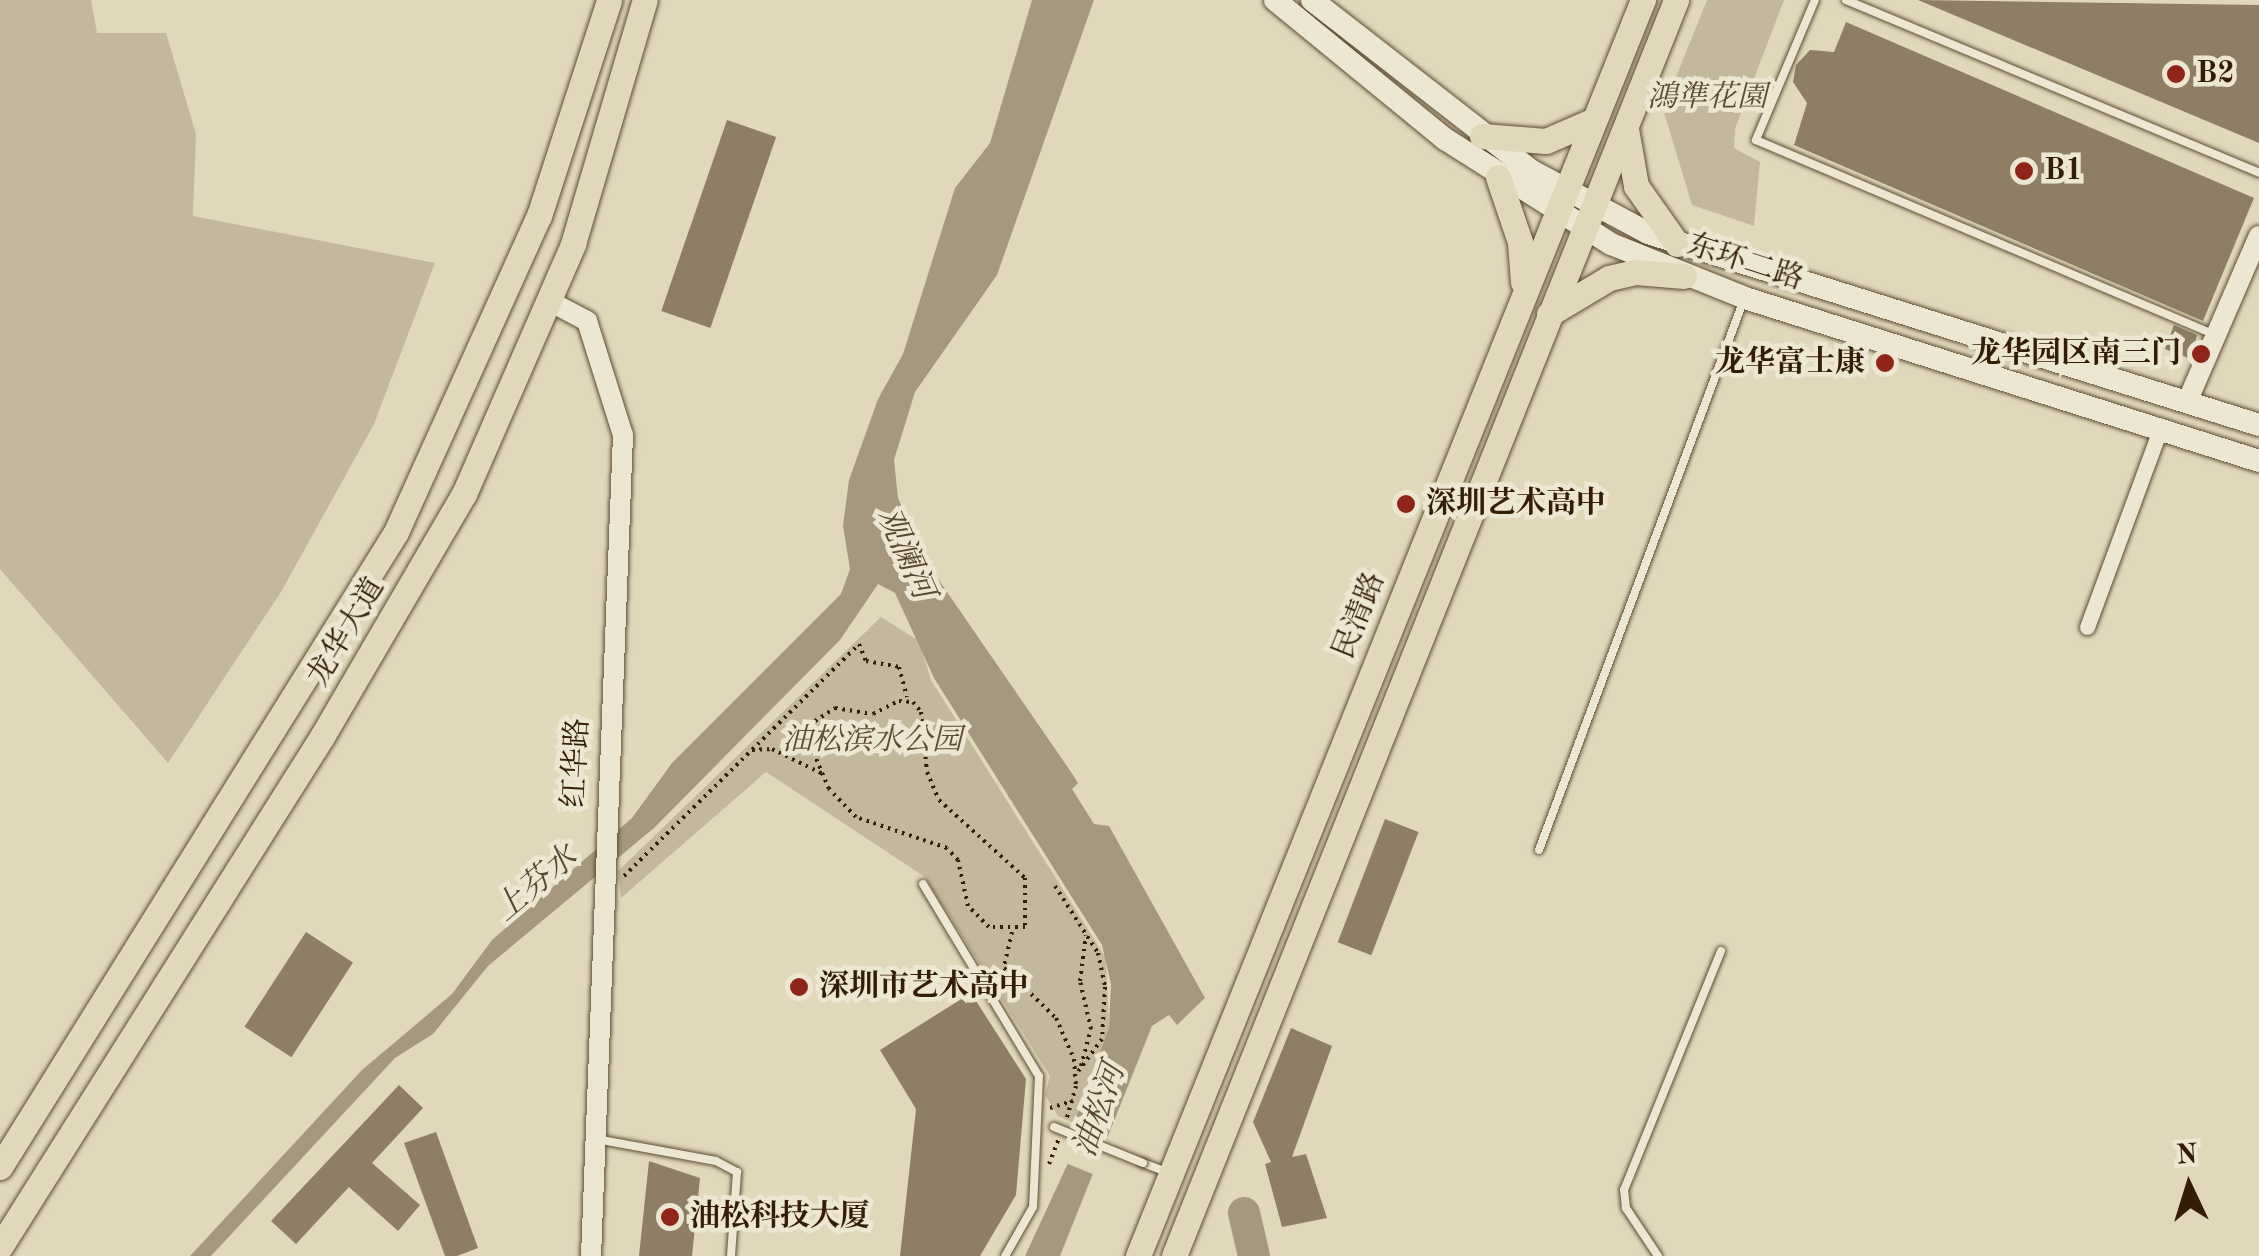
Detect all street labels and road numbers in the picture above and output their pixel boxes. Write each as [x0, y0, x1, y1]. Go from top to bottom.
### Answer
street label: 东环二路 [1682, 227, 1808, 299]
street label: 民清路 [1326, 568, 1394, 664]
street label: 龙华大道 [301, 571, 393, 693]
street label: 红华路 [557, 717, 597, 809]

